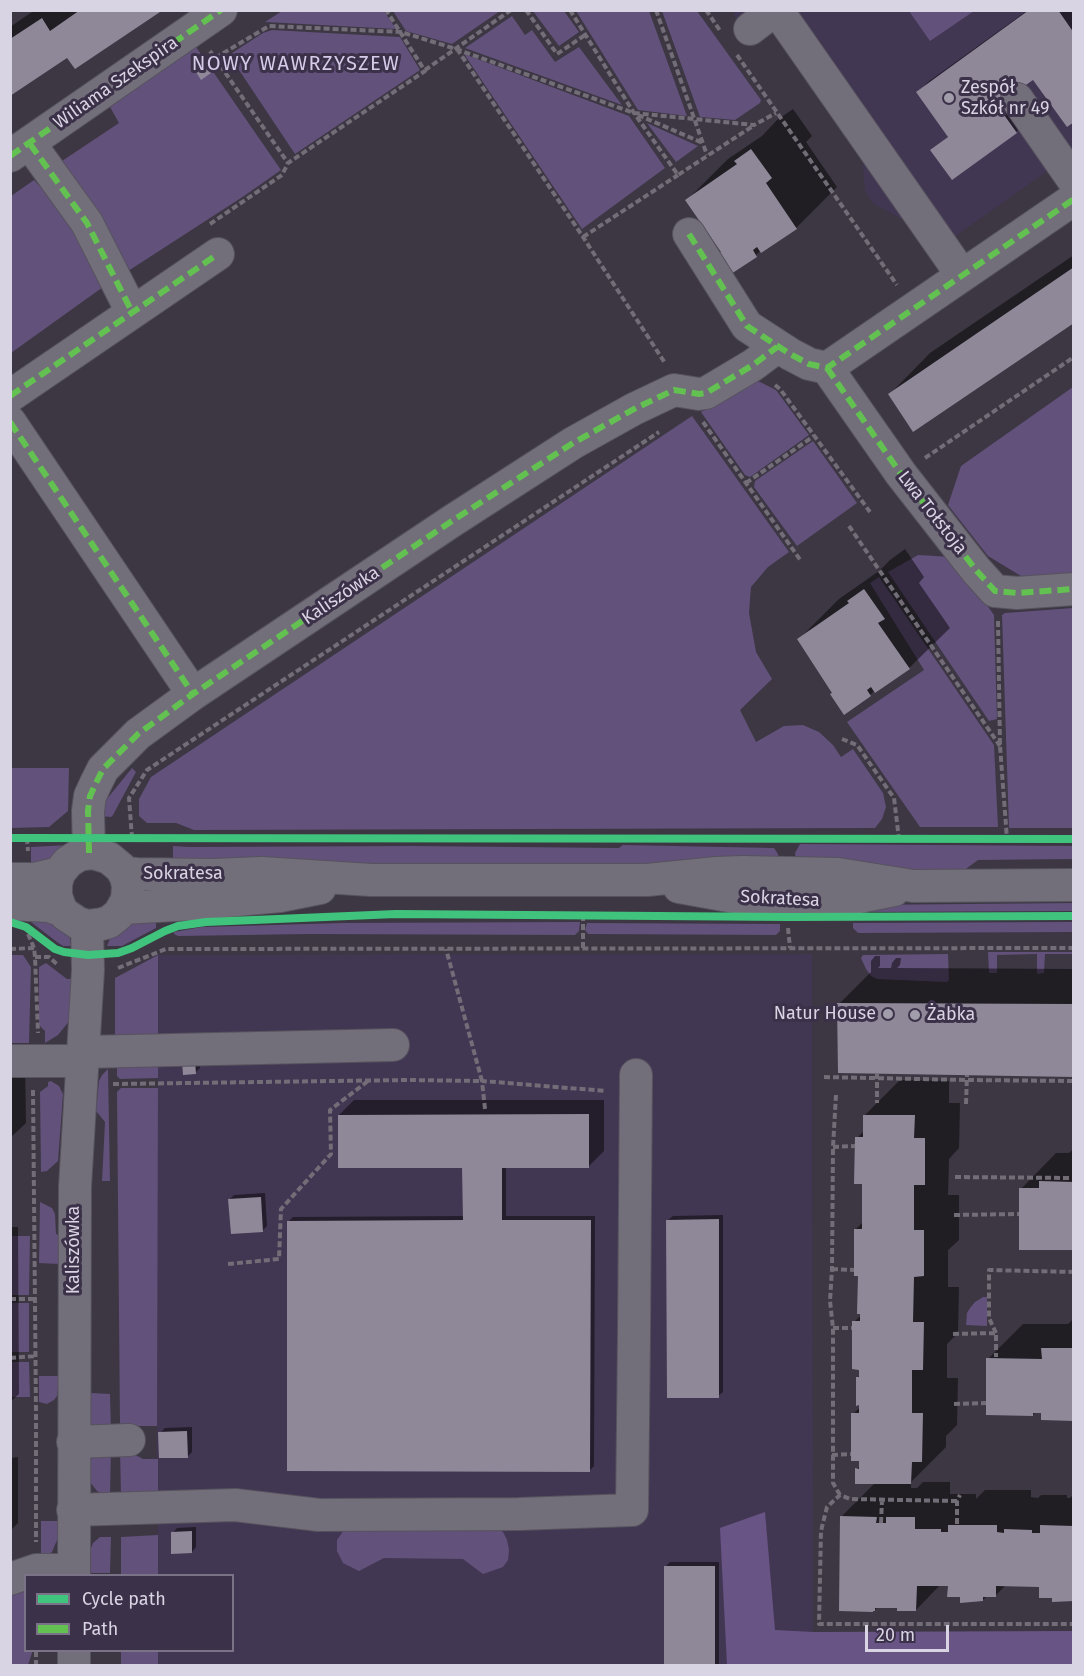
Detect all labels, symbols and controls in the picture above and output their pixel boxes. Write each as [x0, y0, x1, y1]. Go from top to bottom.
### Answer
street label: Wiliama Szekspira [50, 32, 182, 134]
district label: NOWY WAWRZYSZEW [192, 52, 400, 76]
place label: Zespół Szkół nr 49 [961, 77, 1049, 119]
marker: Zespół Szkół nr 49 [942, 91, 956, 105]
street label: Lwa Tołstoja [893, 467, 971, 559]
street label: Kaliszówka [298, 562, 384, 630]
street label: Sokratesa [143, 863, 223, 885]
street label: Sokratesa [740, 886, 820, 912]
place label: Natur House [774, 1003, 876, 1025]
place label: Żabka [927, 1004, 975, 1026]
marker: Natur House [881, 1007, 895, 1021]
marker: Żabka [908, 1008, 922, 1022]
street label: Kaliszówka [63, 1206, 85, 1294]
legend [24, 1574, 234, 1652]
text: Cycle path [82, 1588, 166, 1610]
scale bar [868, 1613, 952, 1651]
text: Path [82, 1618, 118, 1640]
text: 20 m [876, 1624, 915, 1646]

